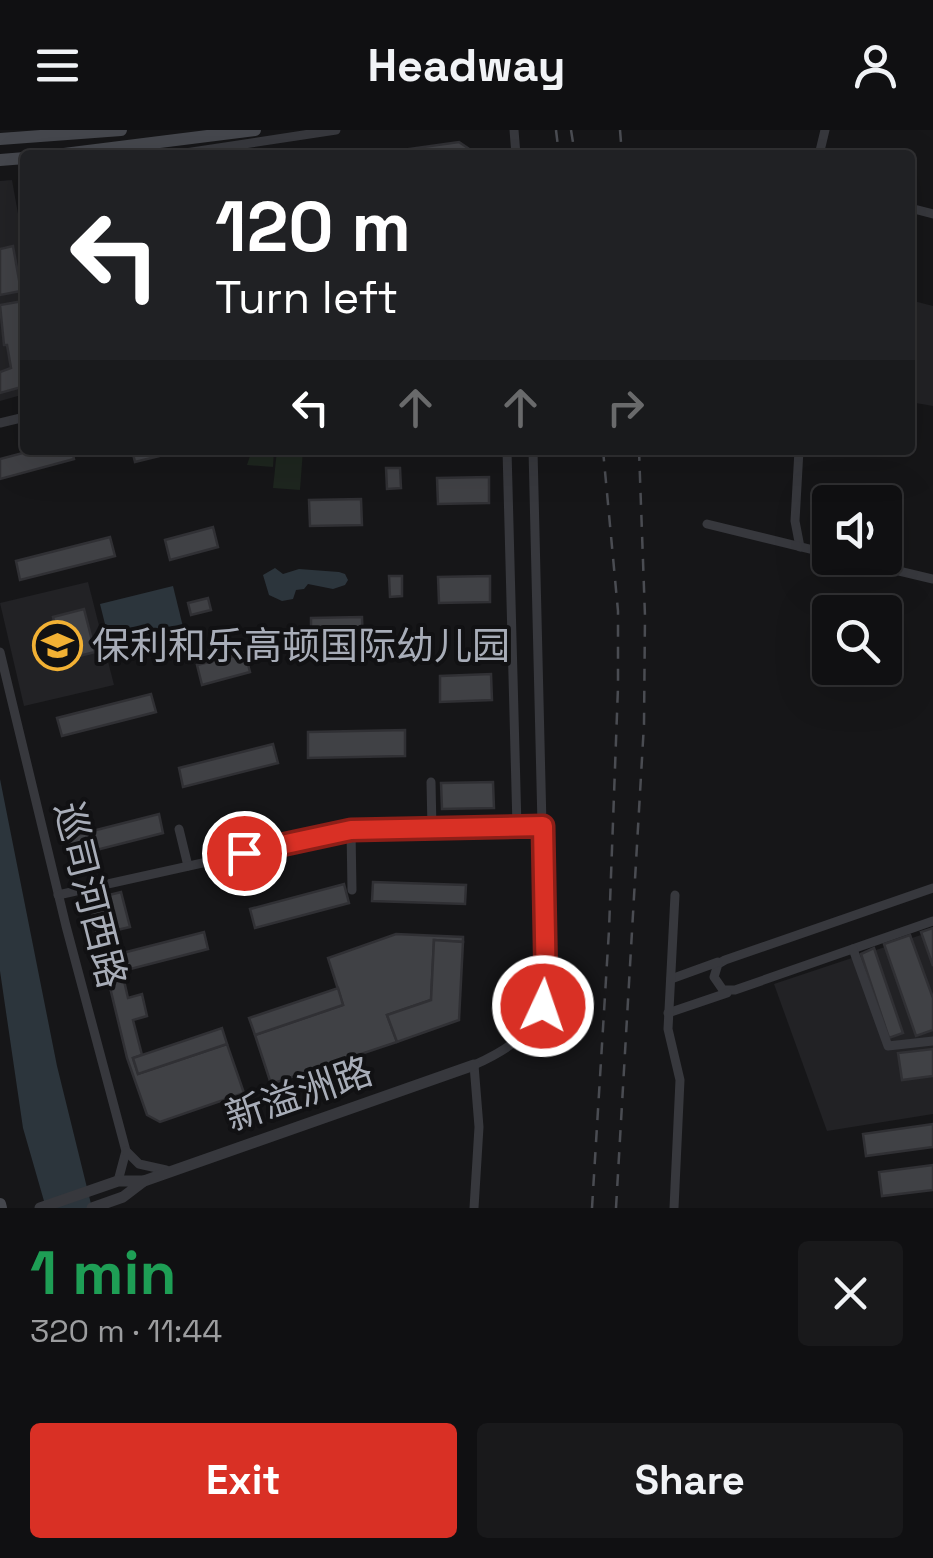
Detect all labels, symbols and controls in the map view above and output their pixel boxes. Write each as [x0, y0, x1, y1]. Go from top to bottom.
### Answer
text: Headway [367, 37, 566, 94]
icon: menu [30, 38, 85, 93]
icon: person [848, 38, 903, 93]
text: 120 m [215, 182, 411, 271]
icon: left [50, 190, 180, 320]
text: Turn left [215, 269, 398, 326]
icon: left [283, 380, 338, 435]
icon: ahead [388, 380, 443, 435]
icon: ahead [493, 380, 548, 435]
icon: right [598, 380, 653, 435]
map controls [812, 485, 902, 685]
button: sound [812, 485, 902, 575]
button: search [812, 595, 902, 685]
school or university icon: 保利和乐高顿国际幼儿园 [31, 620, 83, 672]
place label: 保利和乐高顿国际幼儿园 [92, 622, 510, 670]
street label: 巡司河西路 [44, 797, 136, 993]
pin [202, 811, 287, 896]
icon: arrive [217, 826, 272, 881]
position arrow [491, 954, 595, 1058]
street label: 新溢洲路 [219, 1047, 379, 1141]
text: 1 min [30, 1235, 177, 1312]
button: close [798, 1241, 903, 1346]
text: 320 m · 11:44 [30, 1311, 222, 1351]
button: Exit [30, 1423, 457, 1538]
button: Share [477, 1423, 903, 1538]

